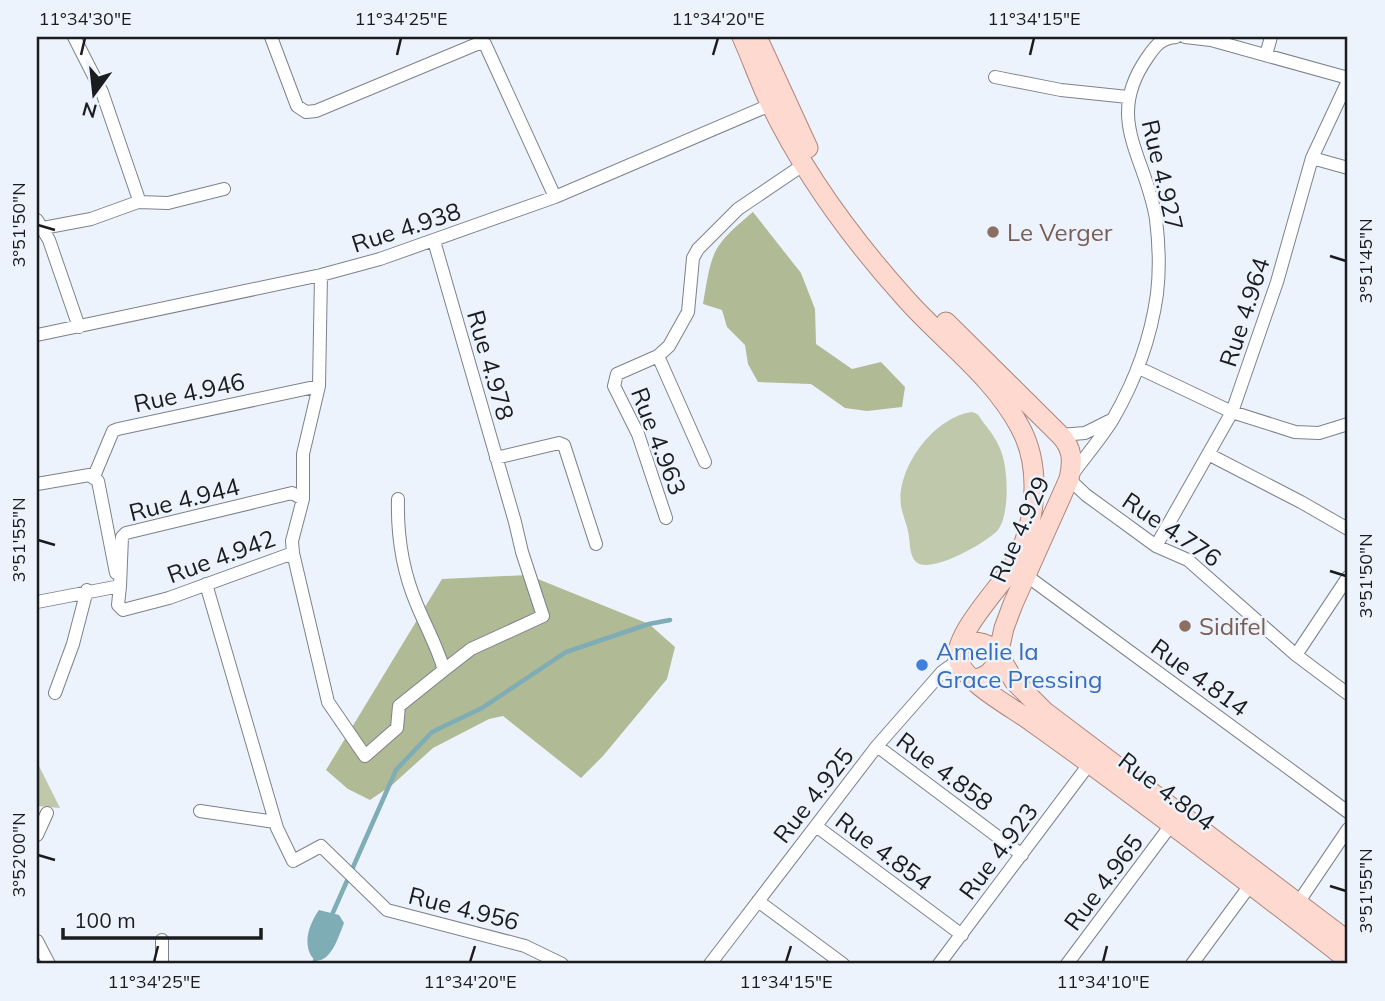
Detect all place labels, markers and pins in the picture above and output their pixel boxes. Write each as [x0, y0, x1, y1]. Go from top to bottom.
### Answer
place label: Le Verger [1007, 217, 1113, 247]
marker: Le Verger [985, 224, 1001, 240]
place label: Sidifel [1199, 611, 1266, 641]
marker: Sidifel [1177, 618, 1193, 634]
place label: Amelie la Grace Pressing [936, 636, 1103, 694]
marker: Amelie la Grace Pressing [914, 657, 930, 673]

